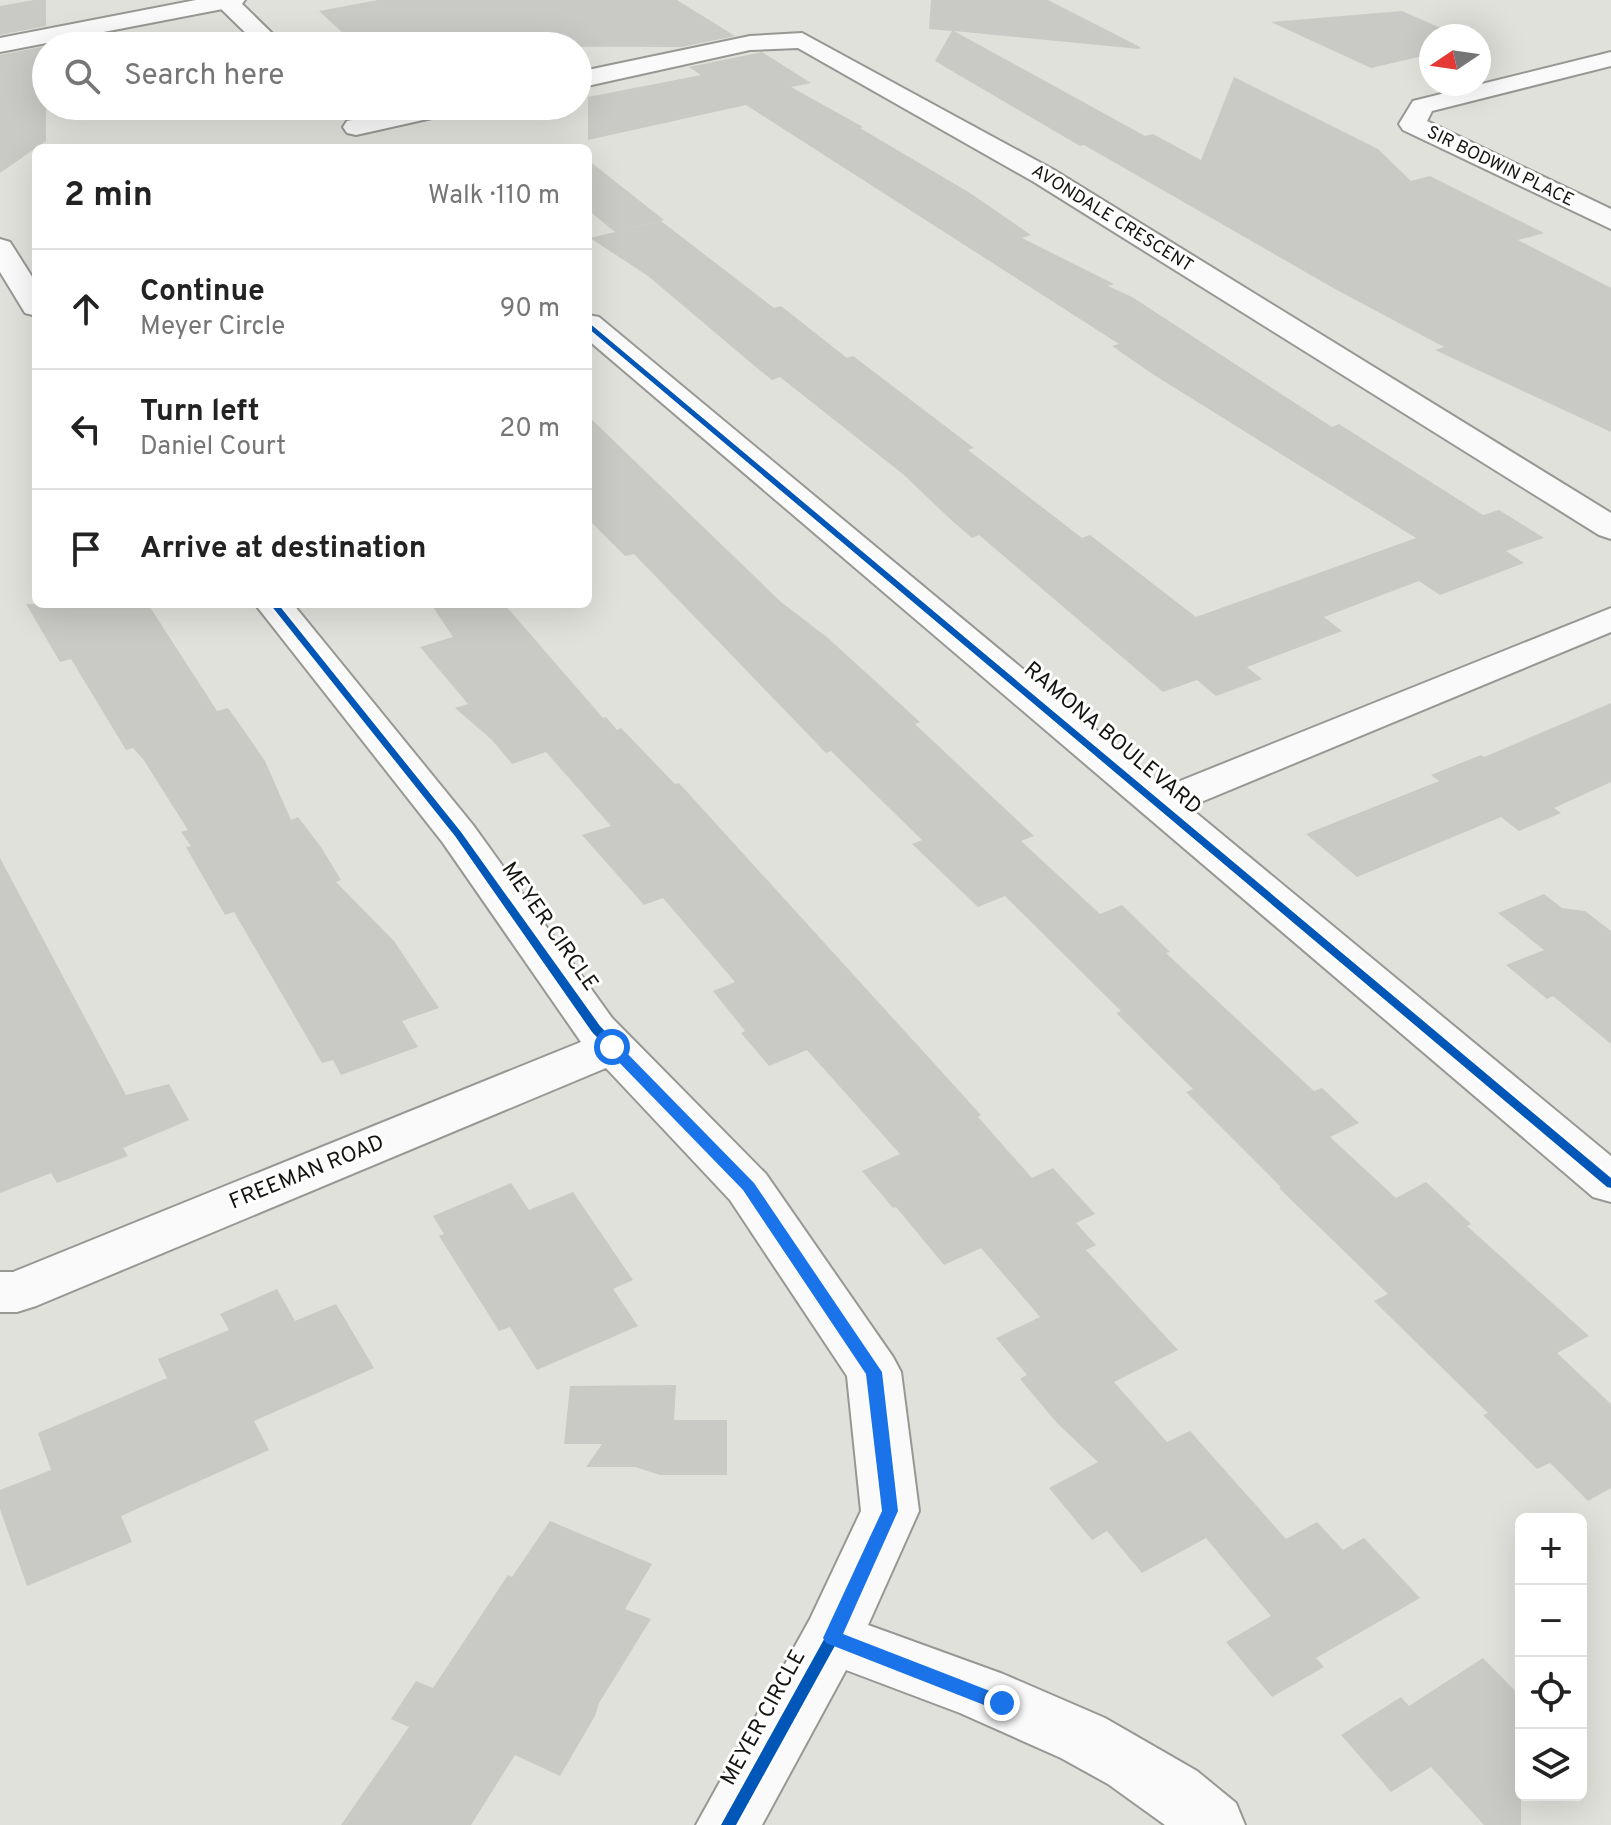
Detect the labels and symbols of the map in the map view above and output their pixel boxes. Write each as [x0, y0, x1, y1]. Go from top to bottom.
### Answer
north arrow [1419, 24, 1491, 96]
street label: SIR BODWIN PLACE [1423, 121, 1577, 213]
street label: AVONDALE CRESCENT [1027, 160, 1197, 278]
street label: RAMONA BOULEVARD [1018, 657, 1206, 821]
street label: MEYER CIRCLE [495, 857, 603, 997]
route start [594, 1029, 630, 1065]
street label: FREEMAN ROAD [226, 1130, 388, 1216]
street label: MEYER CIRCLE [716, 1645, 812, 1791]
route end [984, 1685, 1020, 1721]

